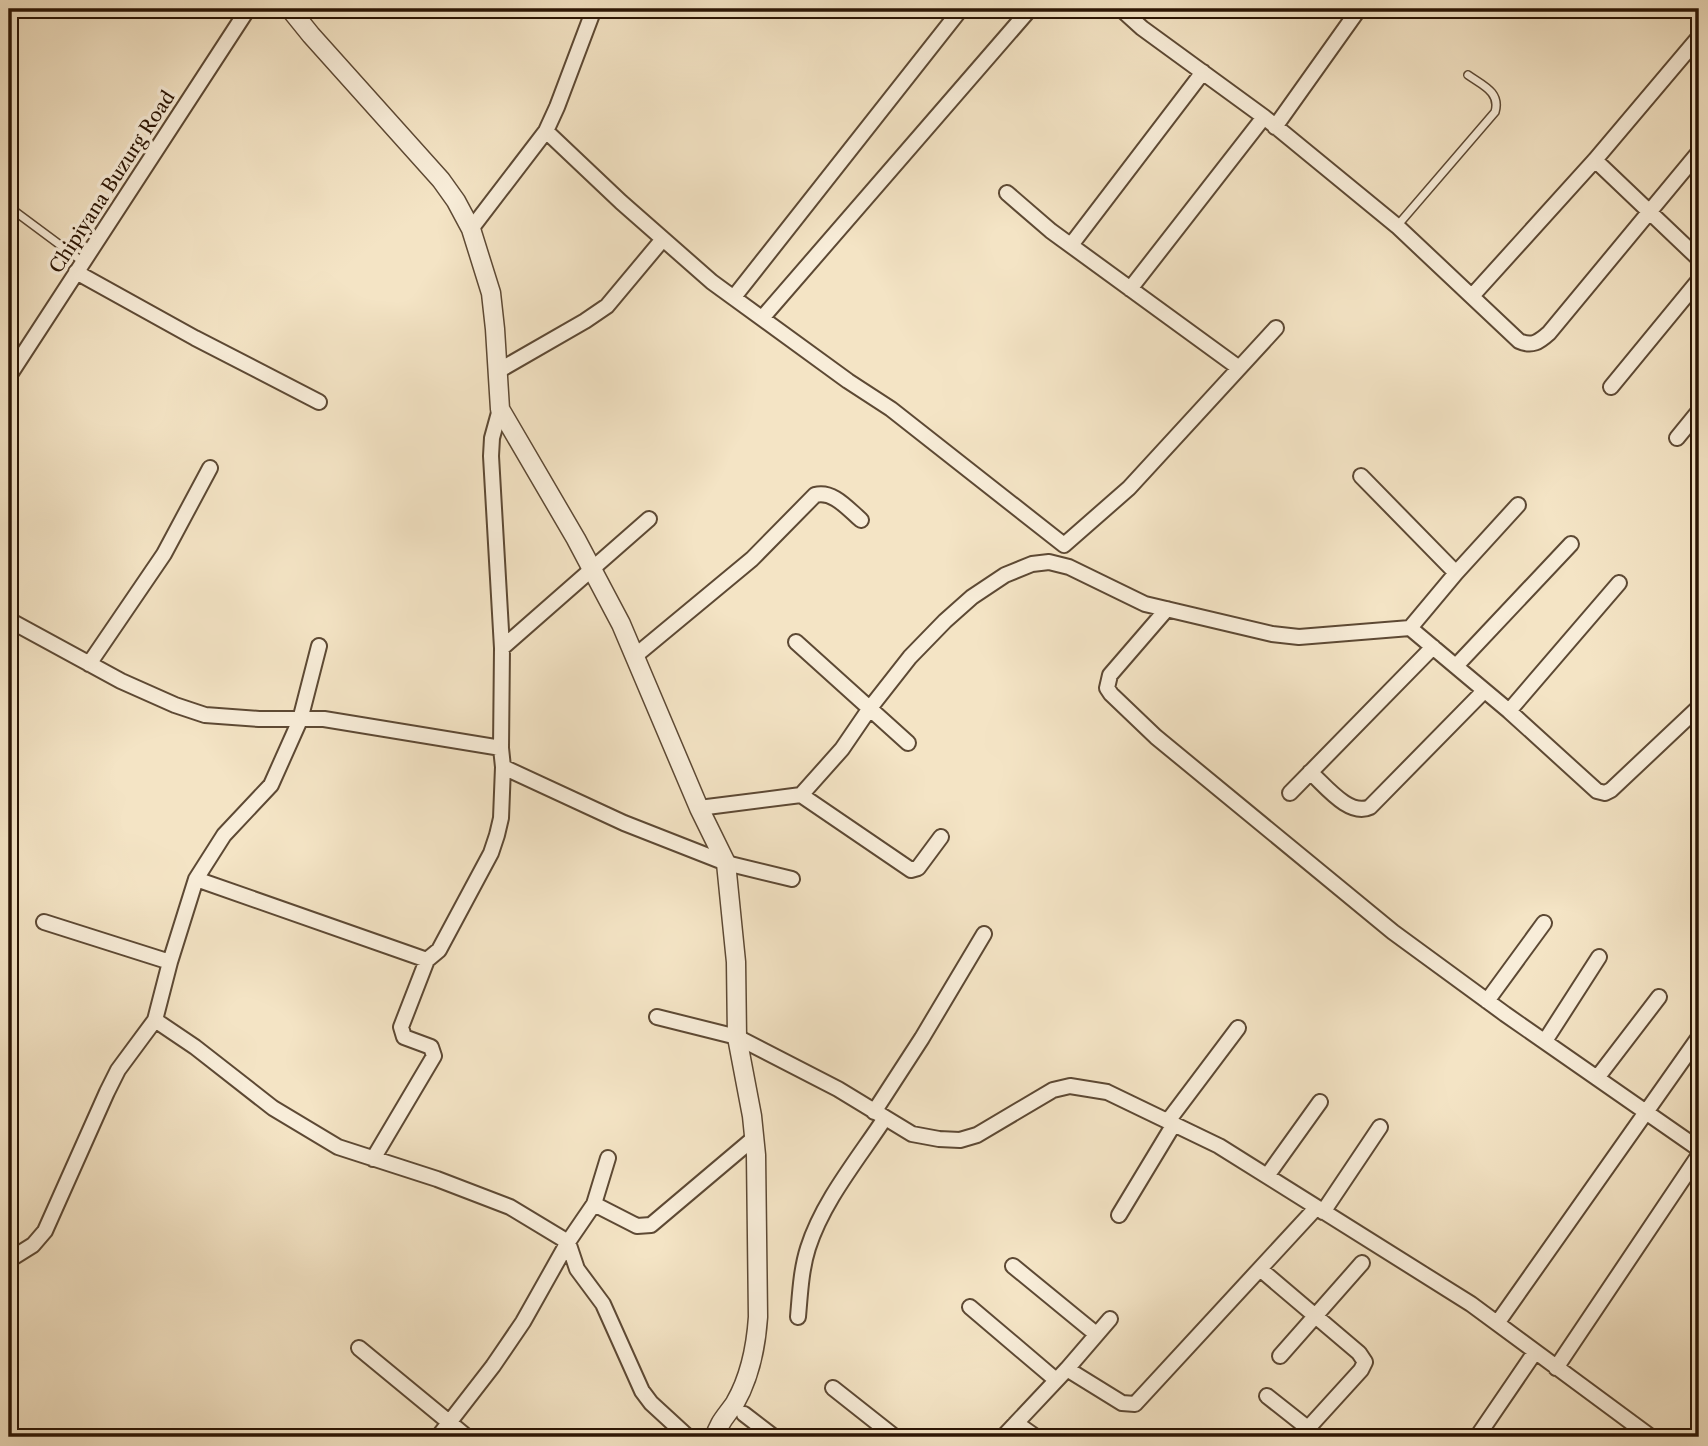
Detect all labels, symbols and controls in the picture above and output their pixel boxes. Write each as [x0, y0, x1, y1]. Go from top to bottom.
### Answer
street label: Chipiyana Buzurg Road [44, 86, 180, 278]

